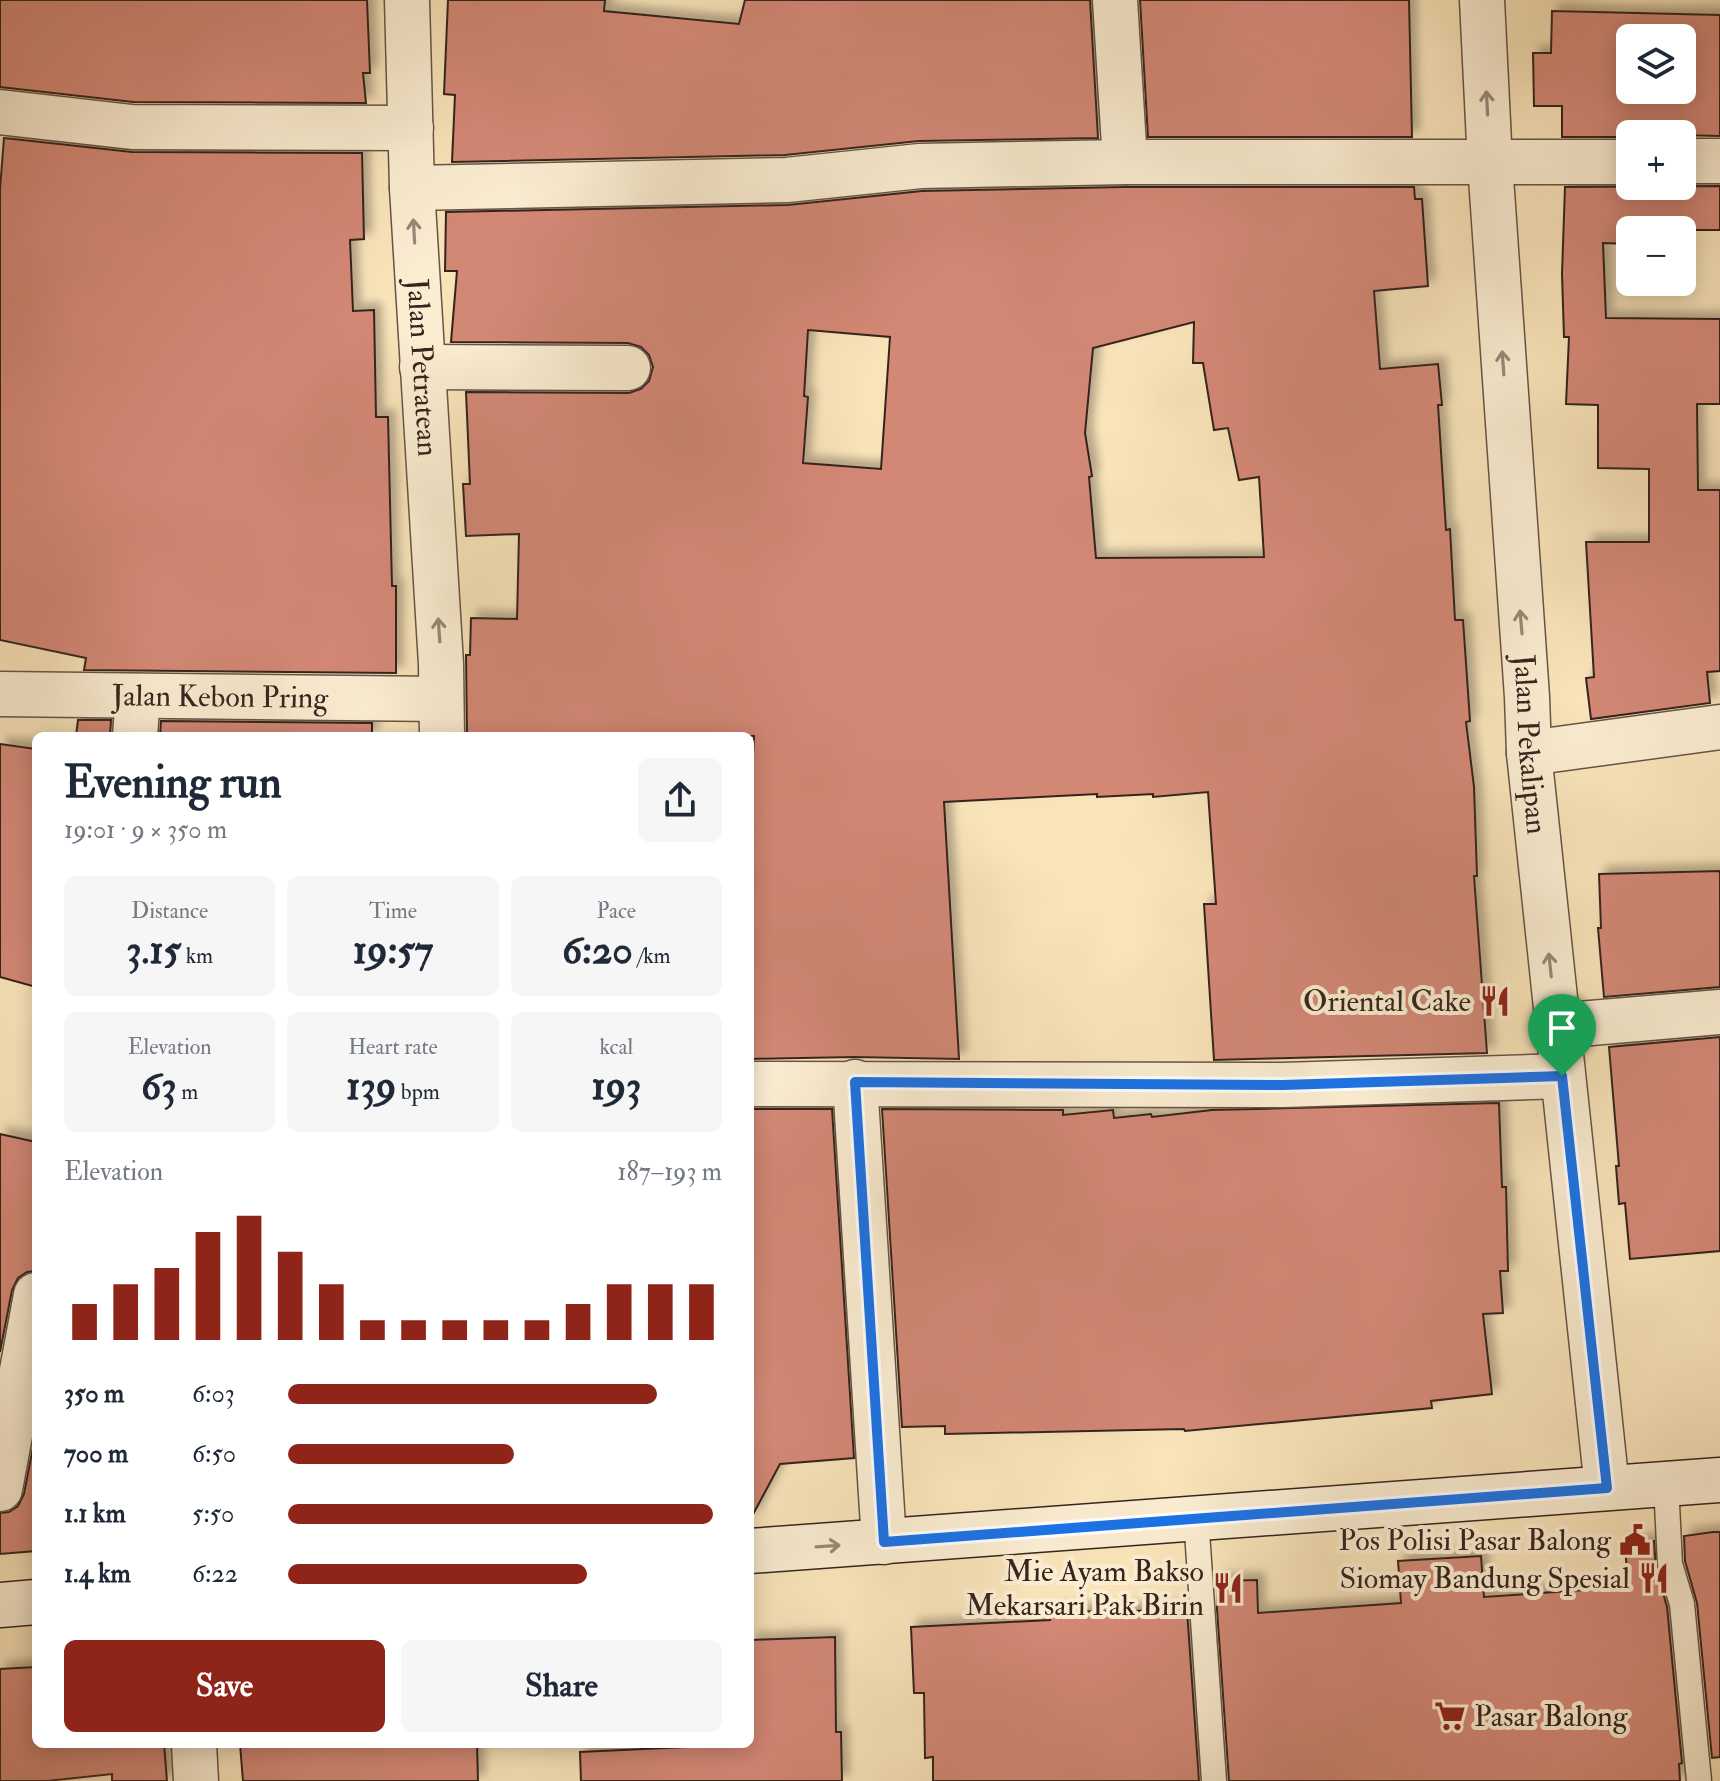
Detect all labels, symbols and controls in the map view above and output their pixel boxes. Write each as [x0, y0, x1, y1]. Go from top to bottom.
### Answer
map controls [1616, 24, 1696, 296]
button: layers [1616, 24, 1696, 104]
one-way arrow [1480, 90, 1495, 117]
button: + [1616, 120, 1696, 200]
button: − [1616, 216, 1696, 296]
one-way arrow [406, 218, 421, 245]
street label: Jalan Petratean [399, 276, 447, 458]
one-way arrow [1495, 350, 1510, 377]
one-way arrow [1513, 609, 1528, 636]
one-way arrow [431, 617, 446, 644]
street label: Jalan Pekalipan [1506, 652, 1556, 836]
street label: Jalan Kebon Pring [111, 677, 330, 716]
text: Evening run [64, 756, 282, 811]
button: share [638, 758, 722, 842]
text: 19:01 · 9 × 350 m [64, 814, 227, 846]
text: Distance [131, 897, 208, 925]
text: Time [369, 897, 417, 925]
text: Pace [597, 897, 636, 925]
text: 3.15 [126, 925, 181, 976]
text: 19:57 [353, 925, 433, 976]
text: 6:20 [562, 925, 633, 976]
text: km [181, 942, 213, 970]
text: /km [633, 942, 671, 970]
one-way arrow [1543, 952, 1558, 979]
place label: Oriental Cake [1303, 983, 1471, 1020]
restaurant icon: Oriental Cake [1478, 984, 1512, 1018]
pin [1528, 994, 1596, 1076]
icon: arrive [1540, 1006, 1584, 1050]
text: Elevation [128, 1033, 212, 1061]
text: Heart rate [348, 1033, 438, 1061]
text: kcal [599, 1033, 633, 1061]
text: 63 [141, 1061, 177, 1112]
text: 139 [346, 1061, 396, 1112]
text: 193 [591, 1061, 641, 1112]
text: m [177, 1078, 198, 1106]
text: bpm [396, 1078, 440, 1106]
text: Elevation [64, 1156, 163, 1188]
text: 187–193 m [617, 1156, 722, 1188]
text: 350 m [64, 1378, 124, 1410]
text: 6:03 [192, 1378, 235, 1410]
text: 700 m [64, 1438, 128, 1470]
text: 6:50 [192, 1438, 236, 1470]
text: 1.1 km [64, 1498, 126, 1530]
text: 5:50 [192, 1498, 234, 1530]
place label: Pos Polisi Pasar Balong [1339, 1522, 1612, 1559]
public building icon: Pos Polisi Pasar Balong [1618, 1523, 1652, 1557]
one-way arrow [814, 1538, 841, 1553]
place label: Mie Ayam Bakso Mekarsari Pak Birin [965, 1553, 1204, 1624]
text: 1.4 km [64, 1558, 131, 1590]
text: 6:22 [192, 1558, 238, 1590]
place label: Siomay Bandung Spesial [1339, 1560, 1630, 1597]
restaurant icon: Siomay Bandung Spesial [1637, 1561, 1671, 1595]
restaurant icon: Mie Ayam Bakso Mekarsari Pak Birin [1211, 1571, 1245, 1605]
button: Save [64, 1640, 385, 1732]
button: Share [401, 1640, 722, 1732]
place label: Pasar Balong [1474, 1698, 1629, 1735]
supermarket icon: Pasar Balong [1433, 1699, 1467, 1733]

